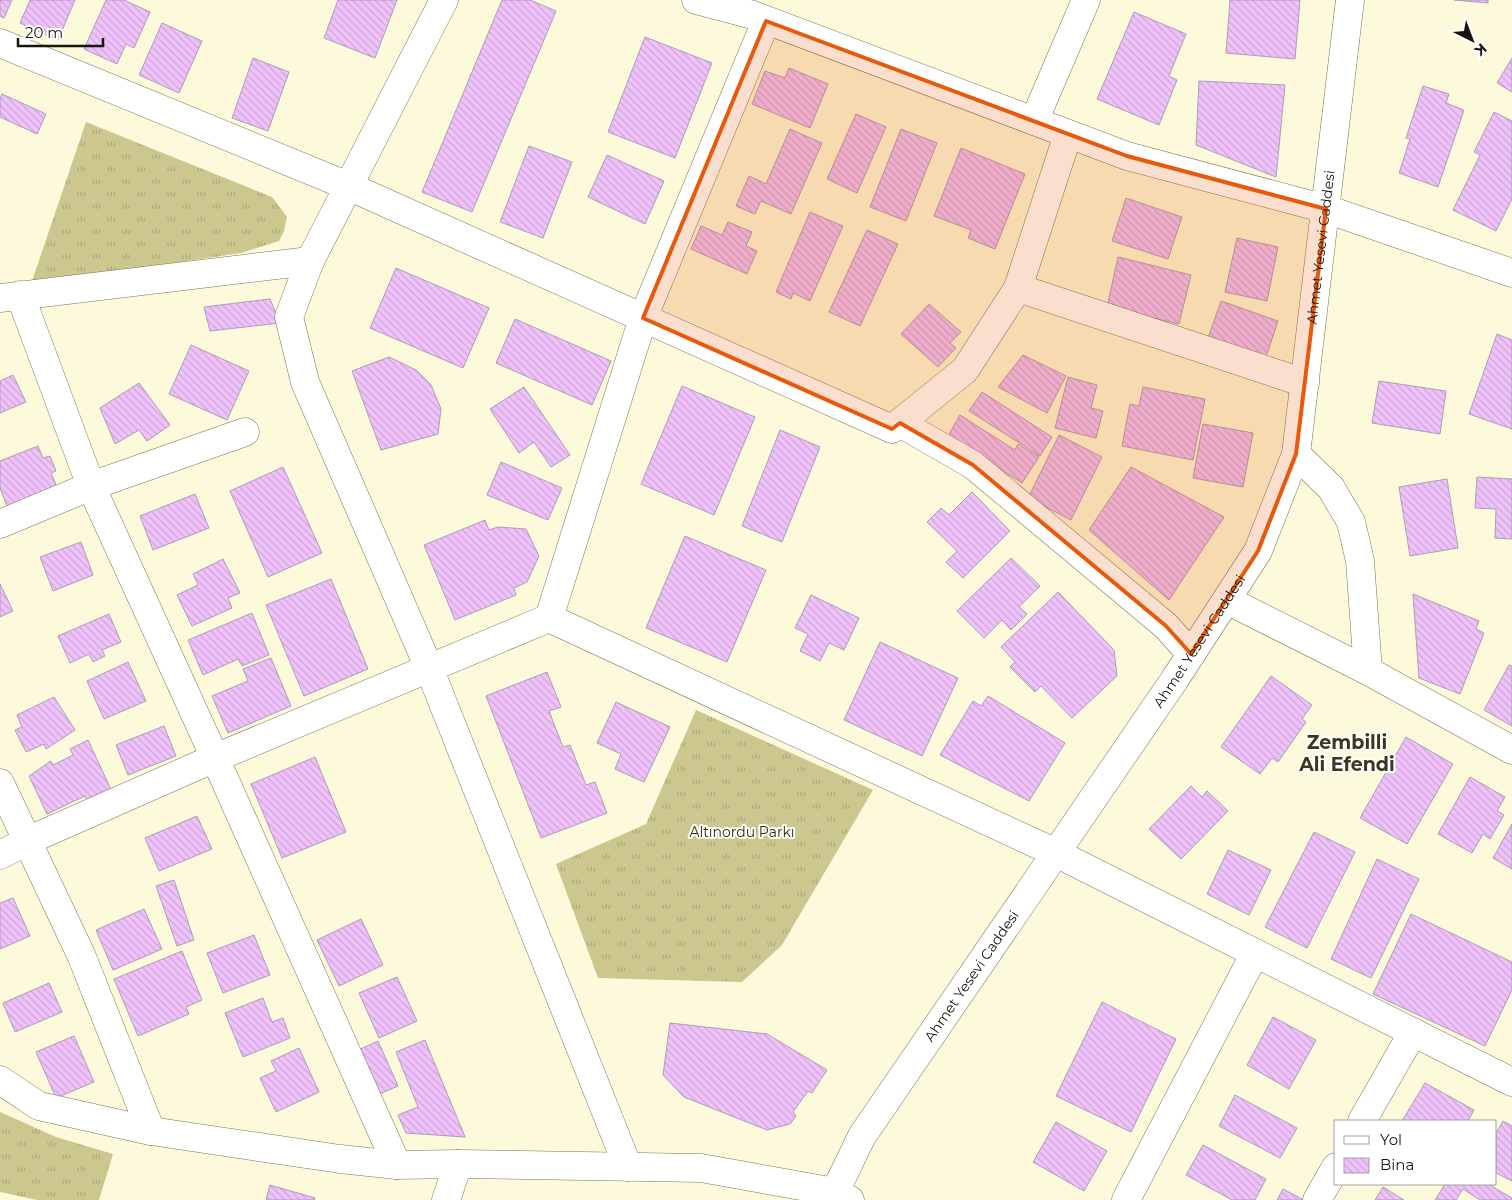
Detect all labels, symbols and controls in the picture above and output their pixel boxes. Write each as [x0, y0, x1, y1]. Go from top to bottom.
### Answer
scale bar [18, 15, 102, 47]
north arrow [1447, 15, 1497, 65]
text: 20 m [25, 23, 63, 42]
text: K [1470, 40, 1491, 60]
street label: Ahmet Yesevi Caddesi [1302, 169, 1339, 325]
street label: Ahmet Yesevi Caddesi [1149, 571, 1249, 711]
district label: Zembilli Ali Efendi [1298, 731, 1395, 776]
park label: Altınordu Parkı [689, 823, 795, 841]
street label: Ahmet Yesevi Caddesi [920, 907, 1023, 1045]
legend [1334, 1120, 1497, 1185]
text: Yol [1380, 1130, 1402, 1149]
text: Bina [1380, 1155, 1414, 1174]

